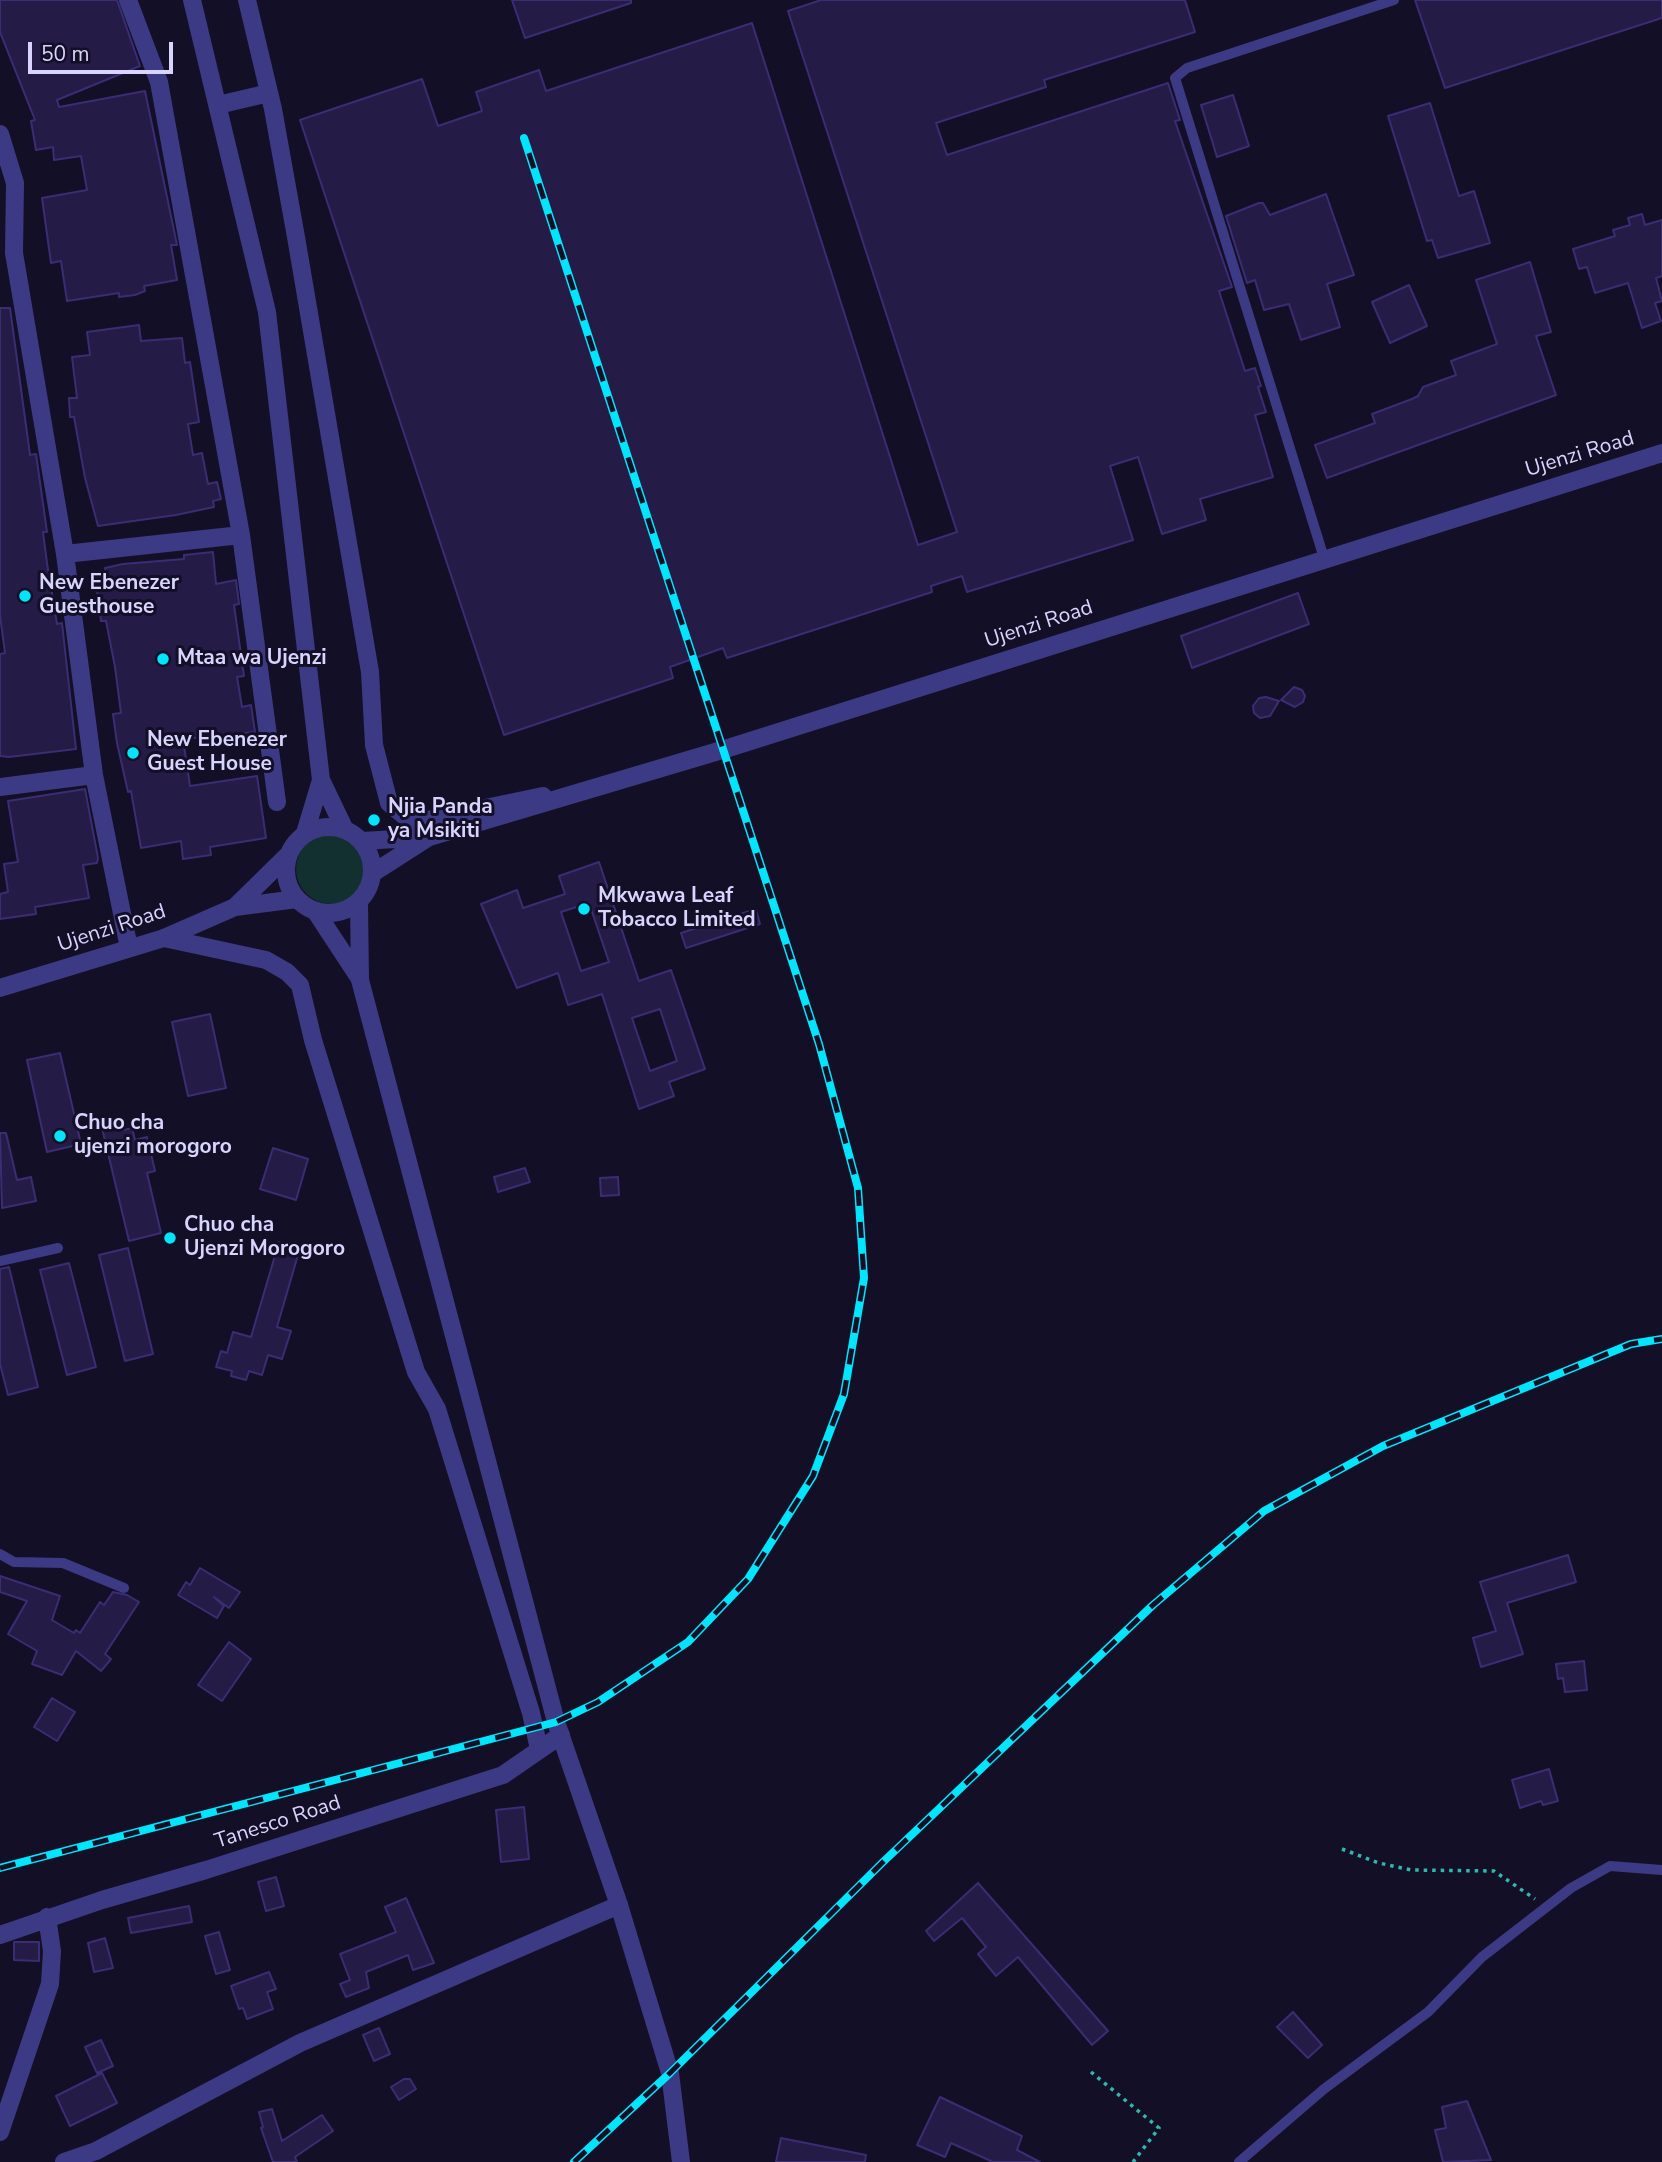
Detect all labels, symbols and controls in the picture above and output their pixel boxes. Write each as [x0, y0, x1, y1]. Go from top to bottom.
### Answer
scale bar [32, 28, 177, 72]
text: 50 m [41, 40, 90, 68]
street label: Ujenzi Road [1523, 427, 1637, 483]
place label: New Ebenezer Guesthouse [39, 571, 179, 621]
marker: New Ebenezer Guesthouse [17, 588, 33, 604]
street label: Ujenzi Road [982, 596, 1096, 654]
place label: Mtaa wa Ujenzi [177, 646, 327, 672]
marker: Mtaa wa Ujenzi [155, 651, 171, 667]
place label: New Ebenezer Guest House [147, 728, 287, 778]
marker: New Ebenezer Guest House [125, 745, 141, 761]
place label: Njia Panda ya Msikiti [388, 795, 493, 845]
marker: Njia Panda ya Msikiti [366, 812, 382, 828]
place label: Mkwawa Leaf Tobacco Limited [598, 884, 756, 934]
street label: Ujenzi Road [55, 900, 169, 958]
marker: Mkwawa Leaf Tobacco Limited [576, 901, 592, 917]
place label: Chuo cha ujenzi morogoro [74, 1111, 232, 1161]
marker: Chuo cha ujenzi morogoro [52, 1128, 68, 1144]
place label: Chuo cha Ujenzi Morogoro [184, 1213, 345, 1263]
marker: Chuo cha Ujenzi Morogoro [162, 1230, 178, 1246]
street label: Tanesco Road [212, 1791, 344, 1855]

